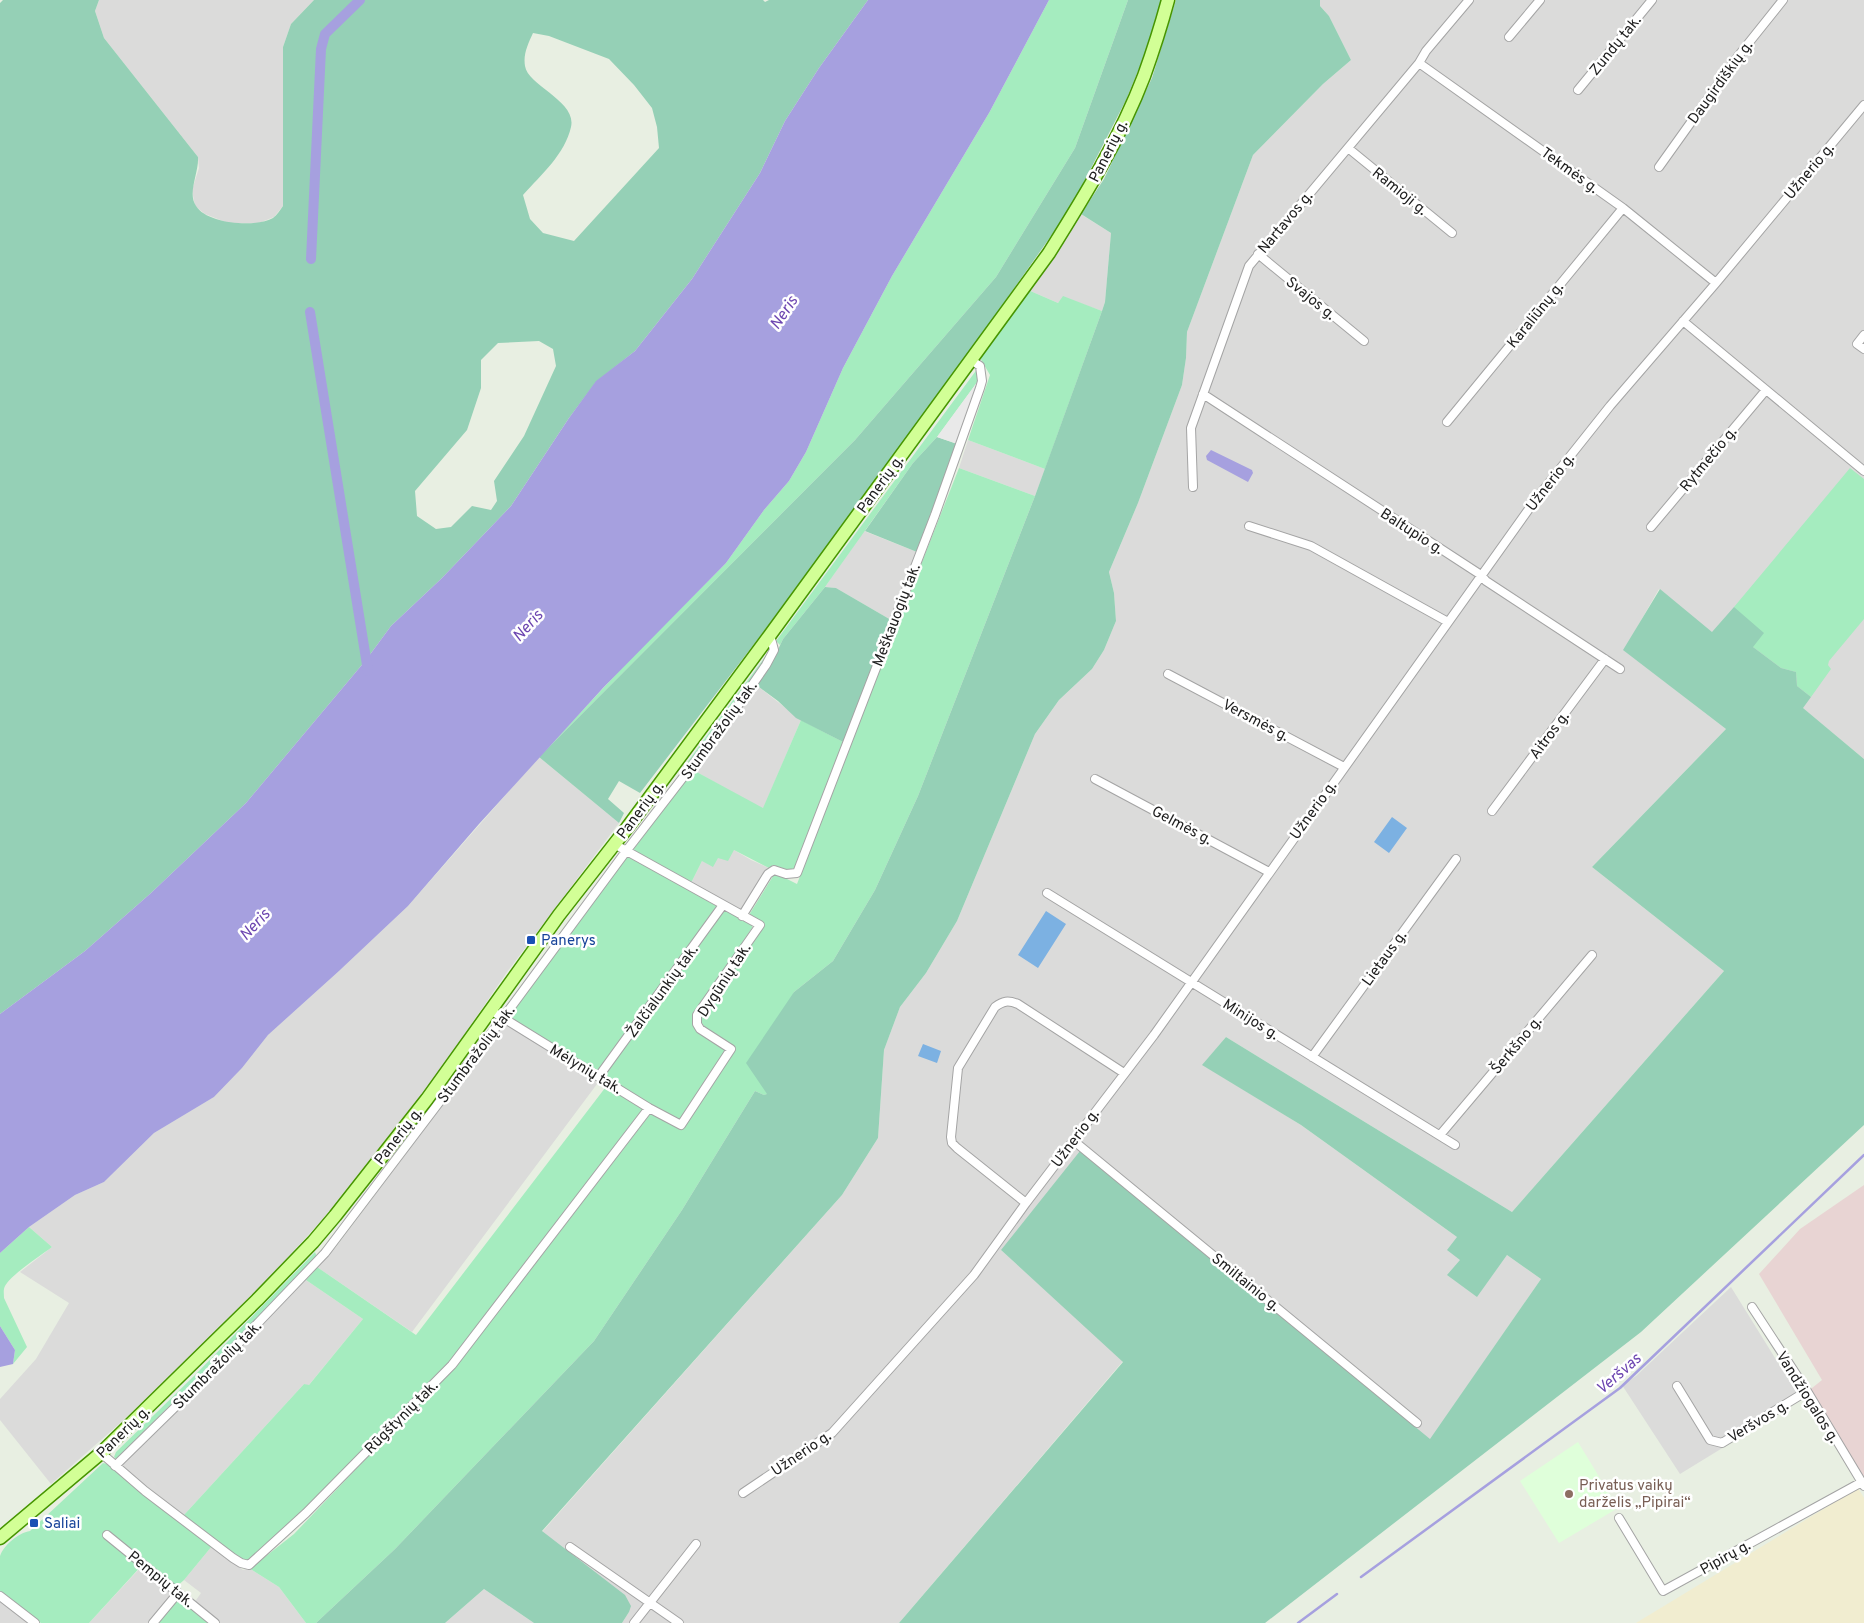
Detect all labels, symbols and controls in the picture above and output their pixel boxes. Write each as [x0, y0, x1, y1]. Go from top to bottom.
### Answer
street label: Zundų tak. [1586, 12, 1646, 80]
street label: Daugirdiškių g. [1685, 37, 1758, 128]
street label: Panerių g. [1086, 117, 1133, 186]
street label: Užnerio g. [1781, 140, 1839, 204]
street label: Tekmės g. [1537, 144, 1602, 199]
street label: Ramioji g. [1368, 164, 1431, 220]
street label: Nartavos g. [1254, 188, 1318, 258]
street label: Svajos g. [1281, 273, 1339, 325]
street label: Karaliūnų g. [1504, 279, 1569, 353]
water label: Neris [766, 292, 804, 334]
street label: Rytmečio g. [1676, 424, 1742, 496]
street label: Užnerio g. [1523, 450, 1580, 516]
street label: Panerių g. [854, 452, 909, 518]
street label: Baltupio g. [1376, 505, 1446, 560]
street label: Meškauogių tak. [869, 561, 926, 670]
water label: Neris [509, 606, 549, 647]
street label: Stumbražolių tak. [678, 678, 762, 784]
street label: Versmės g. [1219, 696, 1292, 747]
street label: Aitros g. [1526, 708, 1574, 764]
street label: Panerių g. [613, 778, 669, 844]
street label: Užnerio g. [1287, 778, 1342, 844]
street label: Gelmės g. [1148, 803, 1215, 850]
water label: Neris [236, 905, 276, 945]
street label: Lietaus g. [1359, 927, 1412, 990]
place label: Panerys [541, 932, 596, 951]
marker: Panerys [525, 934, 537, 946]
street label: Dygūnių tak. [694, 940, 756, 1021]
street label: Žalčialunkių tak. [622, 941, 703, 1042]
street label: Minijos g. [1218, 996, 1282, 1045]
street label: Stumbražolių tak. [434, 1002, 520, 1108]
street label: Šerkšno g. [1486, 1012, 1547, 1079]
street label: Mėlynių tak. [546, 1041, 625, 1099]
street label: Panerių g. [371, 1104, 427, 1169]
street label: Užnerio g. [1048, 1106, 1104, 1172]
street label: Smiltainio g. [1207, 1250, 1283, 1317]
street label: Stumbražolių tak. [170, 1318, 266, 1414]
street label: Vandžiogalos g. [1771, 1348, 1843, 1447]
water label: Veršvas [1593, 1349, 1647, 1400]
street label: Rūgštynių tak. [361, 1377, 443, 1459]
street label: Veršvos g. [1725, 1397, 1793, 1448]
street label: Panerių g. [93, 1403, 155, 1463]
street label: Užnerio g. [768, 1427, 835, 1481]
place label: Privatus vaikų darželis „Pipirai“ [1579, 1477, 1691, 1513]
marker: Privatus vaikų darželis „Pipirai“ [1563, 1488, 1575, 1500]
place label: Saliai [44, 1515, 80, 1534]
marker: Saliai [28, 1517, 40, 1529]
street label: Pipirų g. [1697, 1537, 1754, 1580]
street label: Pempių tak. [123, 1548, 197, 1613]

